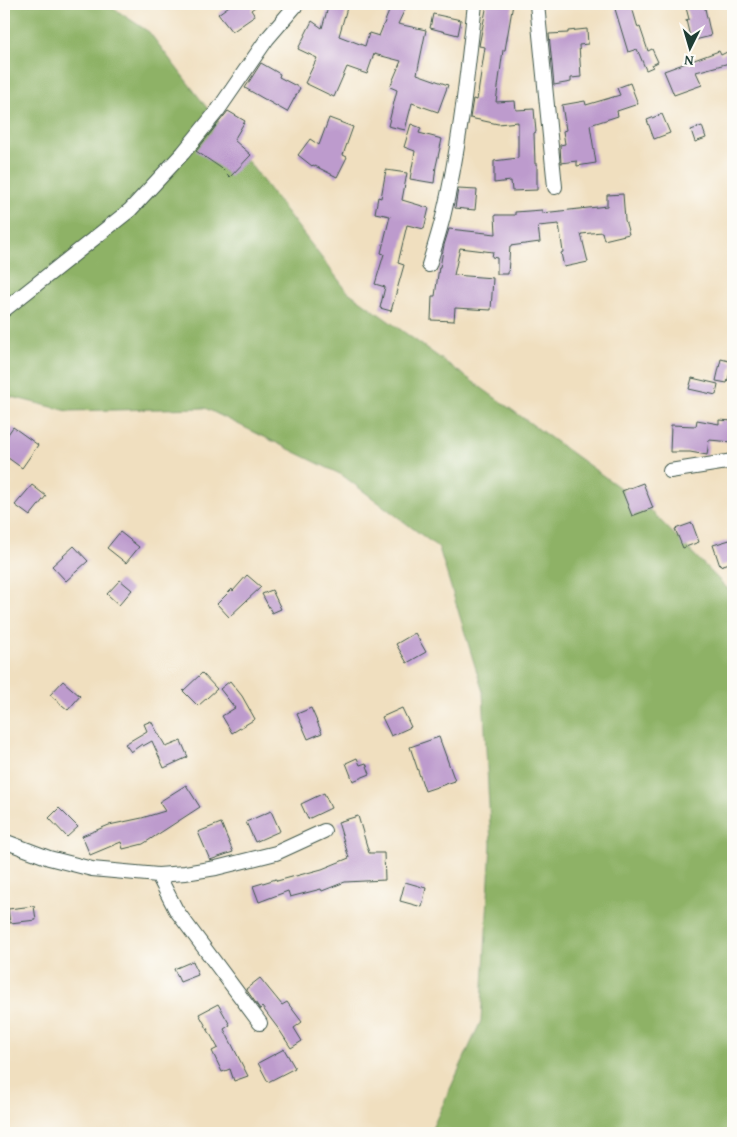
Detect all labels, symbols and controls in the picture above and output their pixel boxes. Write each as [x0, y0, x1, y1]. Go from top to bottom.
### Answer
north arrow [664, 22, 714, 72]
text: N [683, 51, 694, 71]

